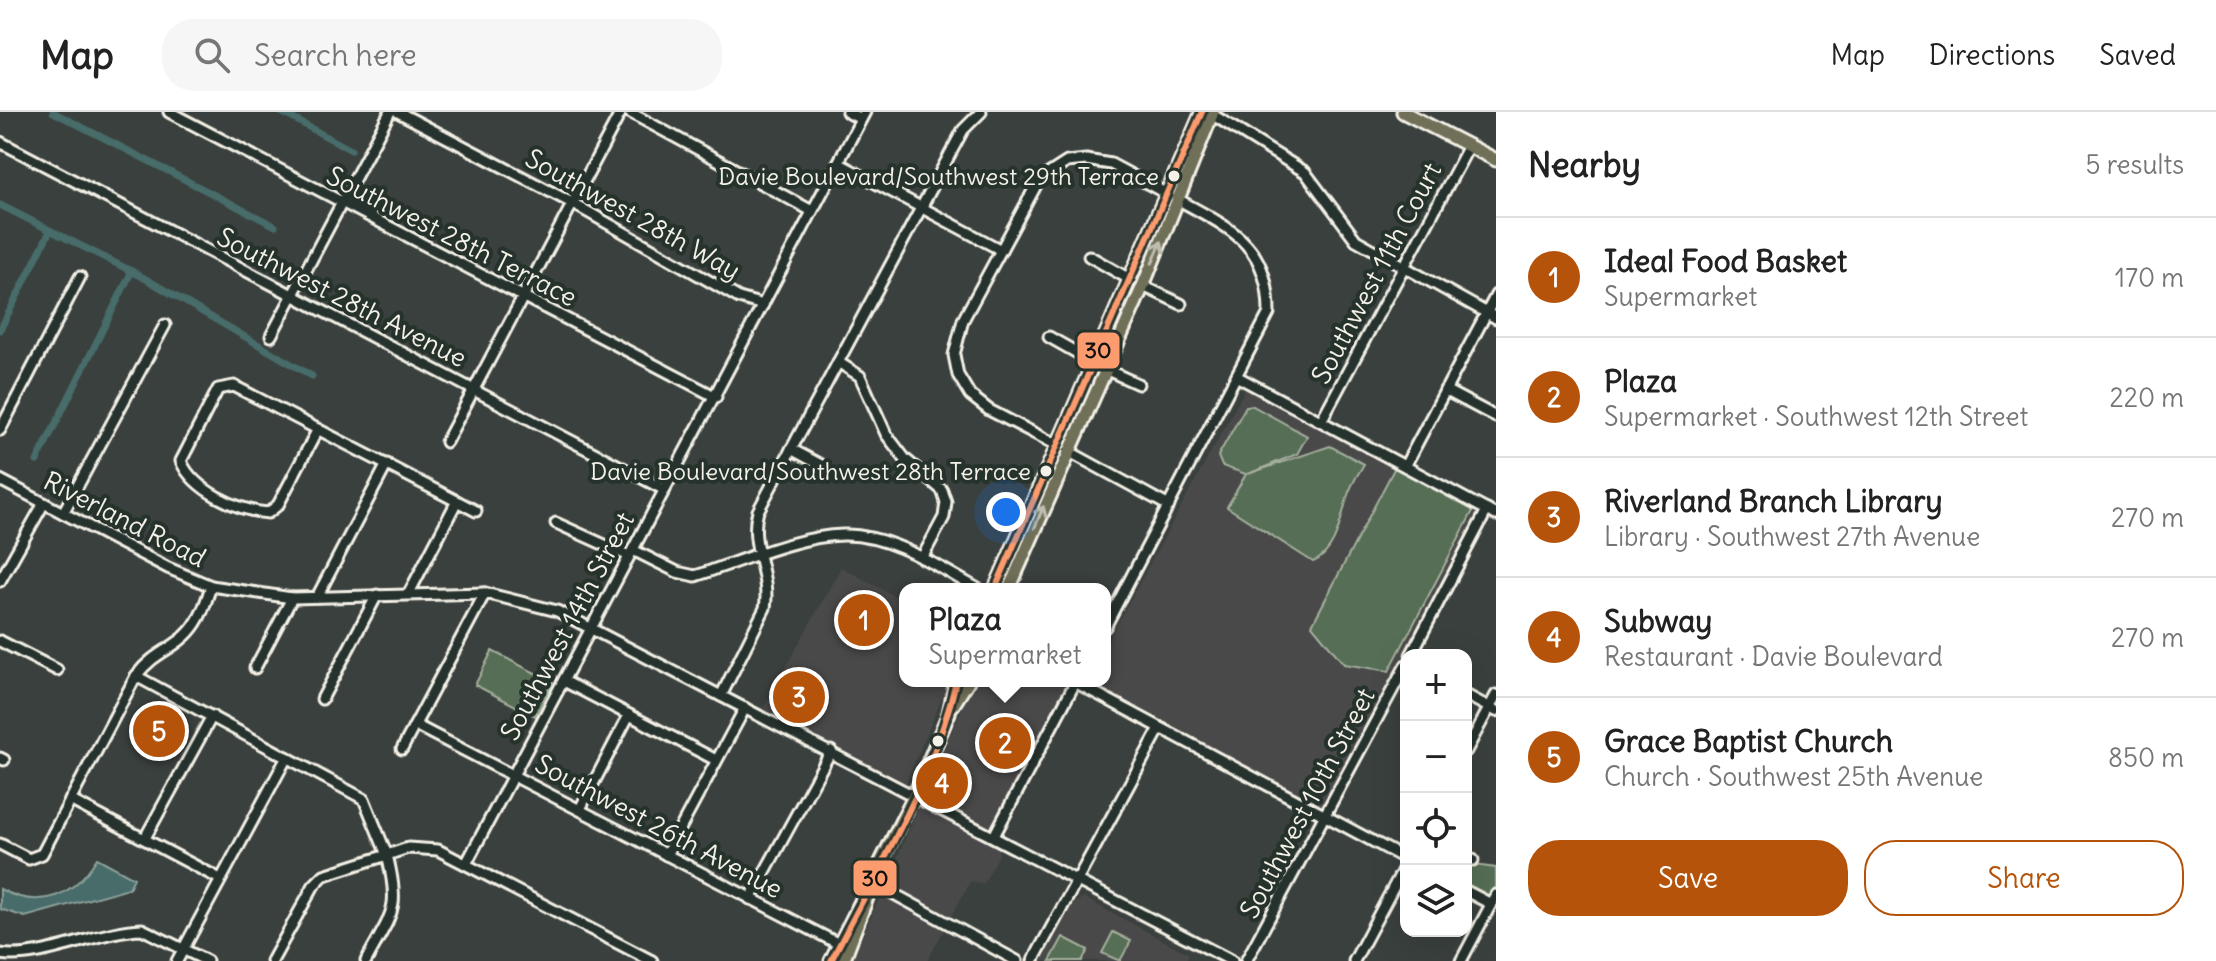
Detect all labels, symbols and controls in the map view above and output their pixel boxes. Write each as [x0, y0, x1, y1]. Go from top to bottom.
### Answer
search box [162, 19, 722, 91]
text: Map [40, 32, 114, 79]
icon: search [190, 33, 234, 77]
text: Search here [254, 36, 417, 74]
text: Map [1830, 37, 1885, 73]
text: Directions [1929, 37, 2055, 73]
text: Saved [2099, 37, 2176, 73]
street label: Southwest 28th Way [520, 141, 746, 287]
text: Nearby [1528, 143, 1641, 186]
text: 5 results [2086, 148, 2184, 181]
street label: Southwest 11th Court [1304, 157, 1448, 389]
street label: Southwest 28th Terrace [321, 159, 583, 313]
place label: Davie Boulevard/Southwest 29th Terrace [718, 161, 1159, 191]
marker: Davie Boulevard/Southwest 29th Terrace [1166, 168, 1182, 184]
street label: Southwest 28th Avenue [212, 220, 472, 374]
one-way arrow [1151, 240, 1166, 264]
text: Ideal Food Basket [1604, 242, 1847, 280]
text: 1 [1549, 261, 1559, 294]
text: 170 m [2115, 261, 2184, 294]
text: Supermarket [1604, 280, 1757, 313]
line badge: 30 [1076, 331, 1121, 370]
text: 30 [1085, 336, 1111, 364]
text: Plaza [1604, 362, 1677, 400]
text: 2 [1547, 381, 1561, 414]
text: 220 m [2109, 381, 2184, 414]
text: Supermarket · Southwest 12th Street [1604, 400, 2028, 433]
place label: Davie Boulevard/Southwest 28th Terrace [590, 456, 1031, 486]
marker: Davie Boulevard/Southwest 28th Terrace [1038, 463, 1054, 479]
street label: Riverland Road [38, 464, 212, 574]
text: Riverland Branch Library [1604, 482, 1942, 520]
your location [986, 492, 1026, 532]
text: 3 [1547, 501, 1561, 534]
text: 270 m [2111, 501, 2184, 534]
one-way arrow [1033, 505, 1048, 530]
street label: Southwest 14th Street [493, 506, 641, 746]
text: Library · Southwest 27th Avenue [1604, 520, 1980, 553]
popup [899, 583, 1111, 687]
pin: 1 [838, 590, 890, 650]
text: Plaza [928, 600, 1002, 638]
text: Subway [1604, 602, 1712, 640]
text: 4 [1546, 621, 1562, 654]
text: 270 m [2111, 621, 2184, 654]
text: Supermarket [928, 638, 1082, 671]
text: Restaurant · Davie Boulevard [1604, 640, 1943, 673]
map controls [1400, 649, 1472, 937]
button: + [1400, 649, 1472, 721]
pin: 3 [773, 667, 825, 727]
street label: Southwest 10th Street [1232, 682, 1382, 924]
pin: 5 [133, 701, 185, 761]
pin: 2 [979, 713, 1031, 773]
button: − [1400, 721, 1472, 793]
text: Grace Baptist Church [1604, 722, 1893, 760]
unlabelled marker [930, 733, 946, 749]
text: 5 [1547, 741, 1561, 774]
text: 850 m [2108, 741, 2184, 774]
street label: Southwest 26th Avenue [530, 747, 788, 905]
pin: 4 [916, 753, 968, 813]
text: Church · Southwest 25th Avenue [1604, 760, 1983, 793]
button: locate [1400, 793, 1472, 865]
button: Save [1528, 840, 1848, 916]
button: Share [1864, 840, 2184, 916]
line badge: 30 [852, 859, 898, 897]
text: 30 [862, 864, 888, 892]
button: layers [1400, 865, 1472, 937]

